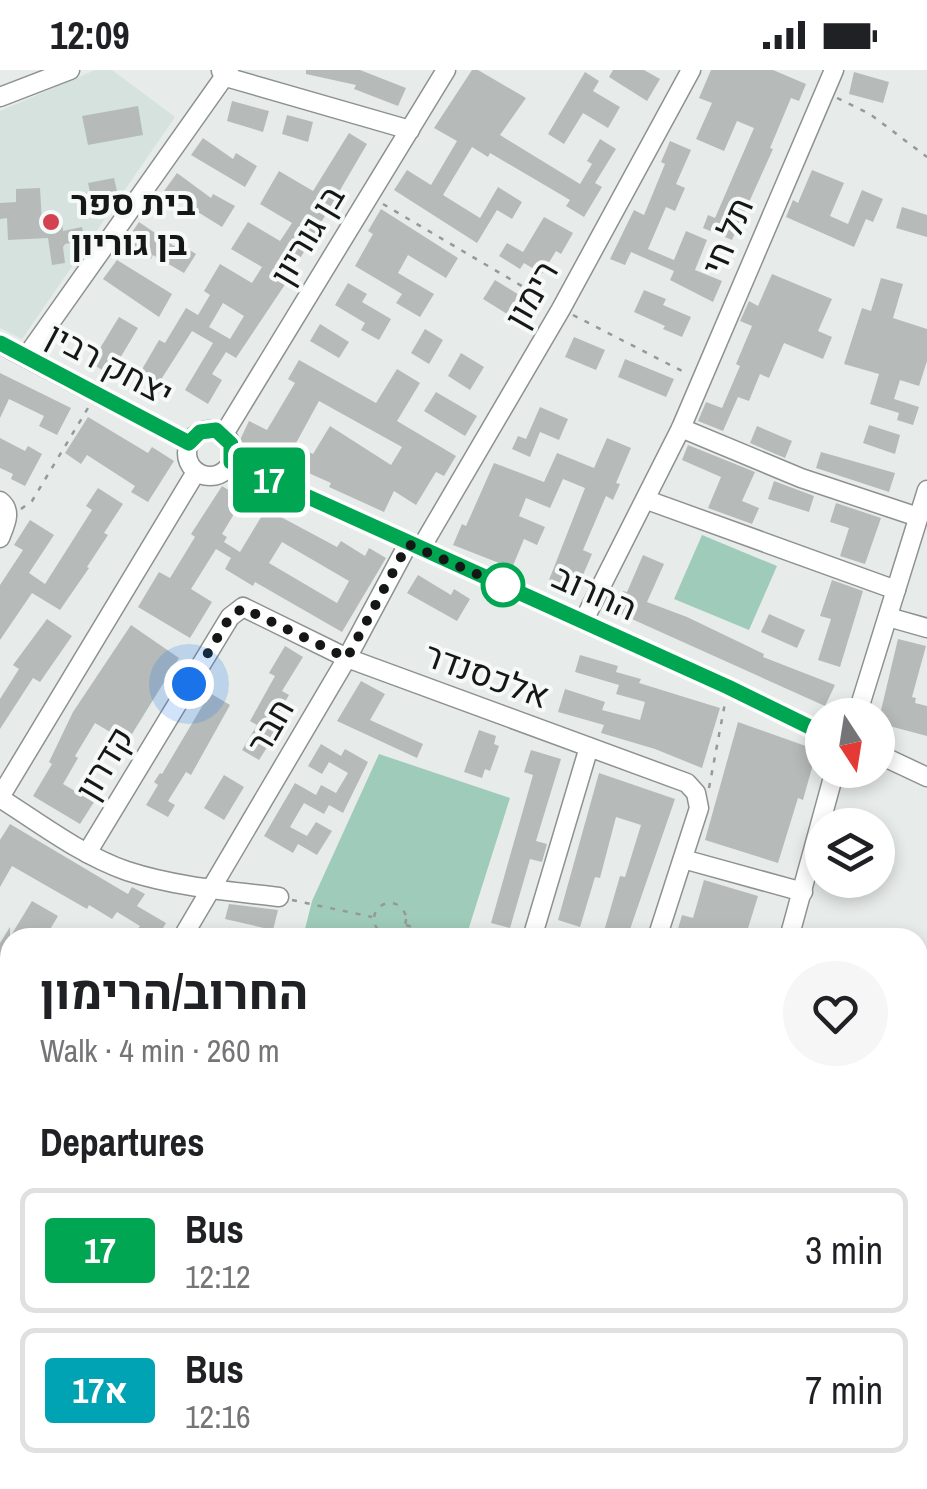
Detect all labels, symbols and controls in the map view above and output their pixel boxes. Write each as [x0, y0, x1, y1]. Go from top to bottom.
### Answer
text: 12:09 [50, 10, 130, 61]
street label: בן גוריון [259, 176, 355, 294]
place label: בית ספר בן גוריון [71, 179, 196, 266]
street label: תל חי [690, 190, 764, 282]
marker: בית ספר בן גוריון [40, 211, 62, 233]
street label: רימון [493, 252, 569, 336]
street label: יצחק רבין [39, 311, 181, 417]
line badge: 17 [224, 448, 314, 512]
text: 17 [253, 457, 285, 504]
street label: החרוב [545, 553, 645, 631]
unlabelled marker [482, 564, 524, 606]
street label: אלכסנדר [418, 631, 556, 719]
your location [164, 659, 214, 709]
street label: חבר [235, 690, 305, 762]
north arrow [805, 698, 895, 788]
map controls [805, 698, 895, 898]
street label: קדרון [64, 718, 144, 808]
button: layers [805, 808, 895, 898]
text: החרוב/הרימון [40, 959, 308, 1024]
button: heart [783, 961, 888, 1066]
text: Walk · 4 min · 260 m [40, 1029, 280, 1072]
text: Departures [40, 1117, 205, 1168]
text: Bus [185, 1204, 244, 1255]
text: 3 min [805, 1225, 883, 1276]
text: 17 [84, 1227, 116, 1274]
text: 12:12 [185, 1255, 251, 1298]
text: Bus [185, 1344, 244, 1395]
text: 7 min [805, 1365, 883, 1416]
text: 17א [72, 1367, 128, 1414]
text: 12:16 [185, 1395, 251, 1438]

